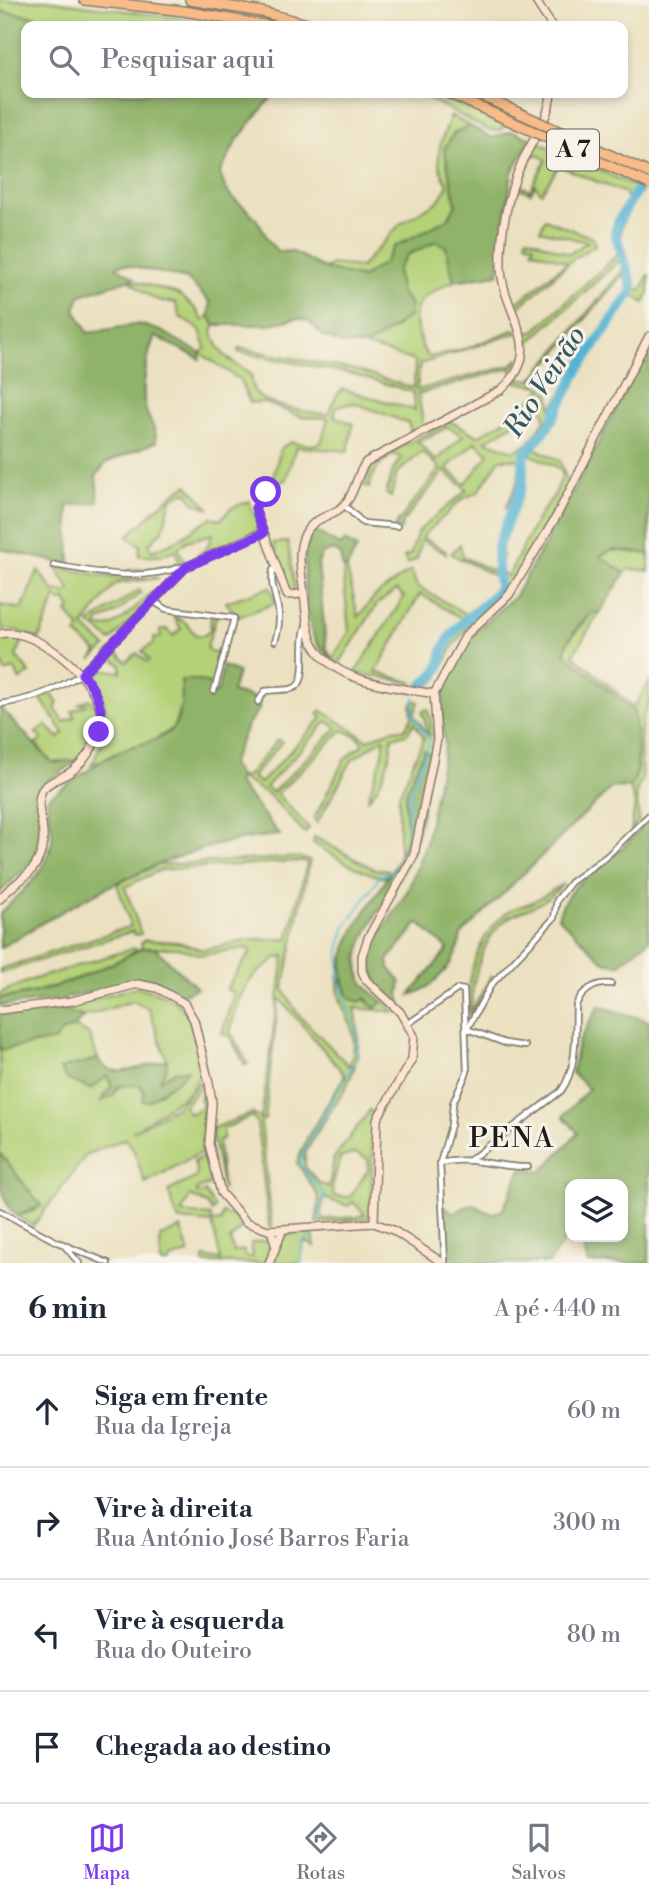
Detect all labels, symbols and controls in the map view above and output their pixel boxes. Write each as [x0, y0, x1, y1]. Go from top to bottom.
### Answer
search box [21, 21, 628, 98]
icon: search [45, 41, 83, 79]
text: Pesquisar aqui [101, 44, 275, 76]
road number: A 7 [547, 130, 599, 170]
water label: Rio Veirão [496, 320, 594, 445]
route start [250, 476, 281, 507]
route end [83, 716, 114, 747]
district label: PENA [469, 1121, 555, 1156]
map controls [565, 1179, 628, 1242]
button: layers [565, 1179, 628, 1242]
text: 6 min [28, 1290, 107, 1328]
text: A pé · 440 m [494, 1295, 621, 1323]
text: Siga em frente [95, 1381, 268, 1413]
icon: ahead [28, 1392, 66, 1430]
text: 60 m [567, 1397, 621, 1425]
text: Rua da Igreja [95, 1413, 232, 1441]
text: Vire à direita [95, 1493, 253, 1525]
icon: right [28, 1504, 66, 1542]
text: 300 m [553, 1509, 621, 1537]
text: Rua António José Barros Faria [95, 1525, 409, 1553]
text: Vire à esquerda [95, 1605, 285, 1637]
icon: left [28, 1616, 66, 1654]
text: 80 m [567, 1621, 621, 1649]
text: Rua do Outeiro [95, 1637, 252, 1665]
icon: arrive [28, 1728, 66, 1766]
text: Chegada ao destino [95, 1731, 331, 1763]
tab: Mapa [83, 1819, 130, 1885]
tab: Rotas [297, 1819, 345, 1885]
tab: Salvos [511, 1819, 566, 1885]

